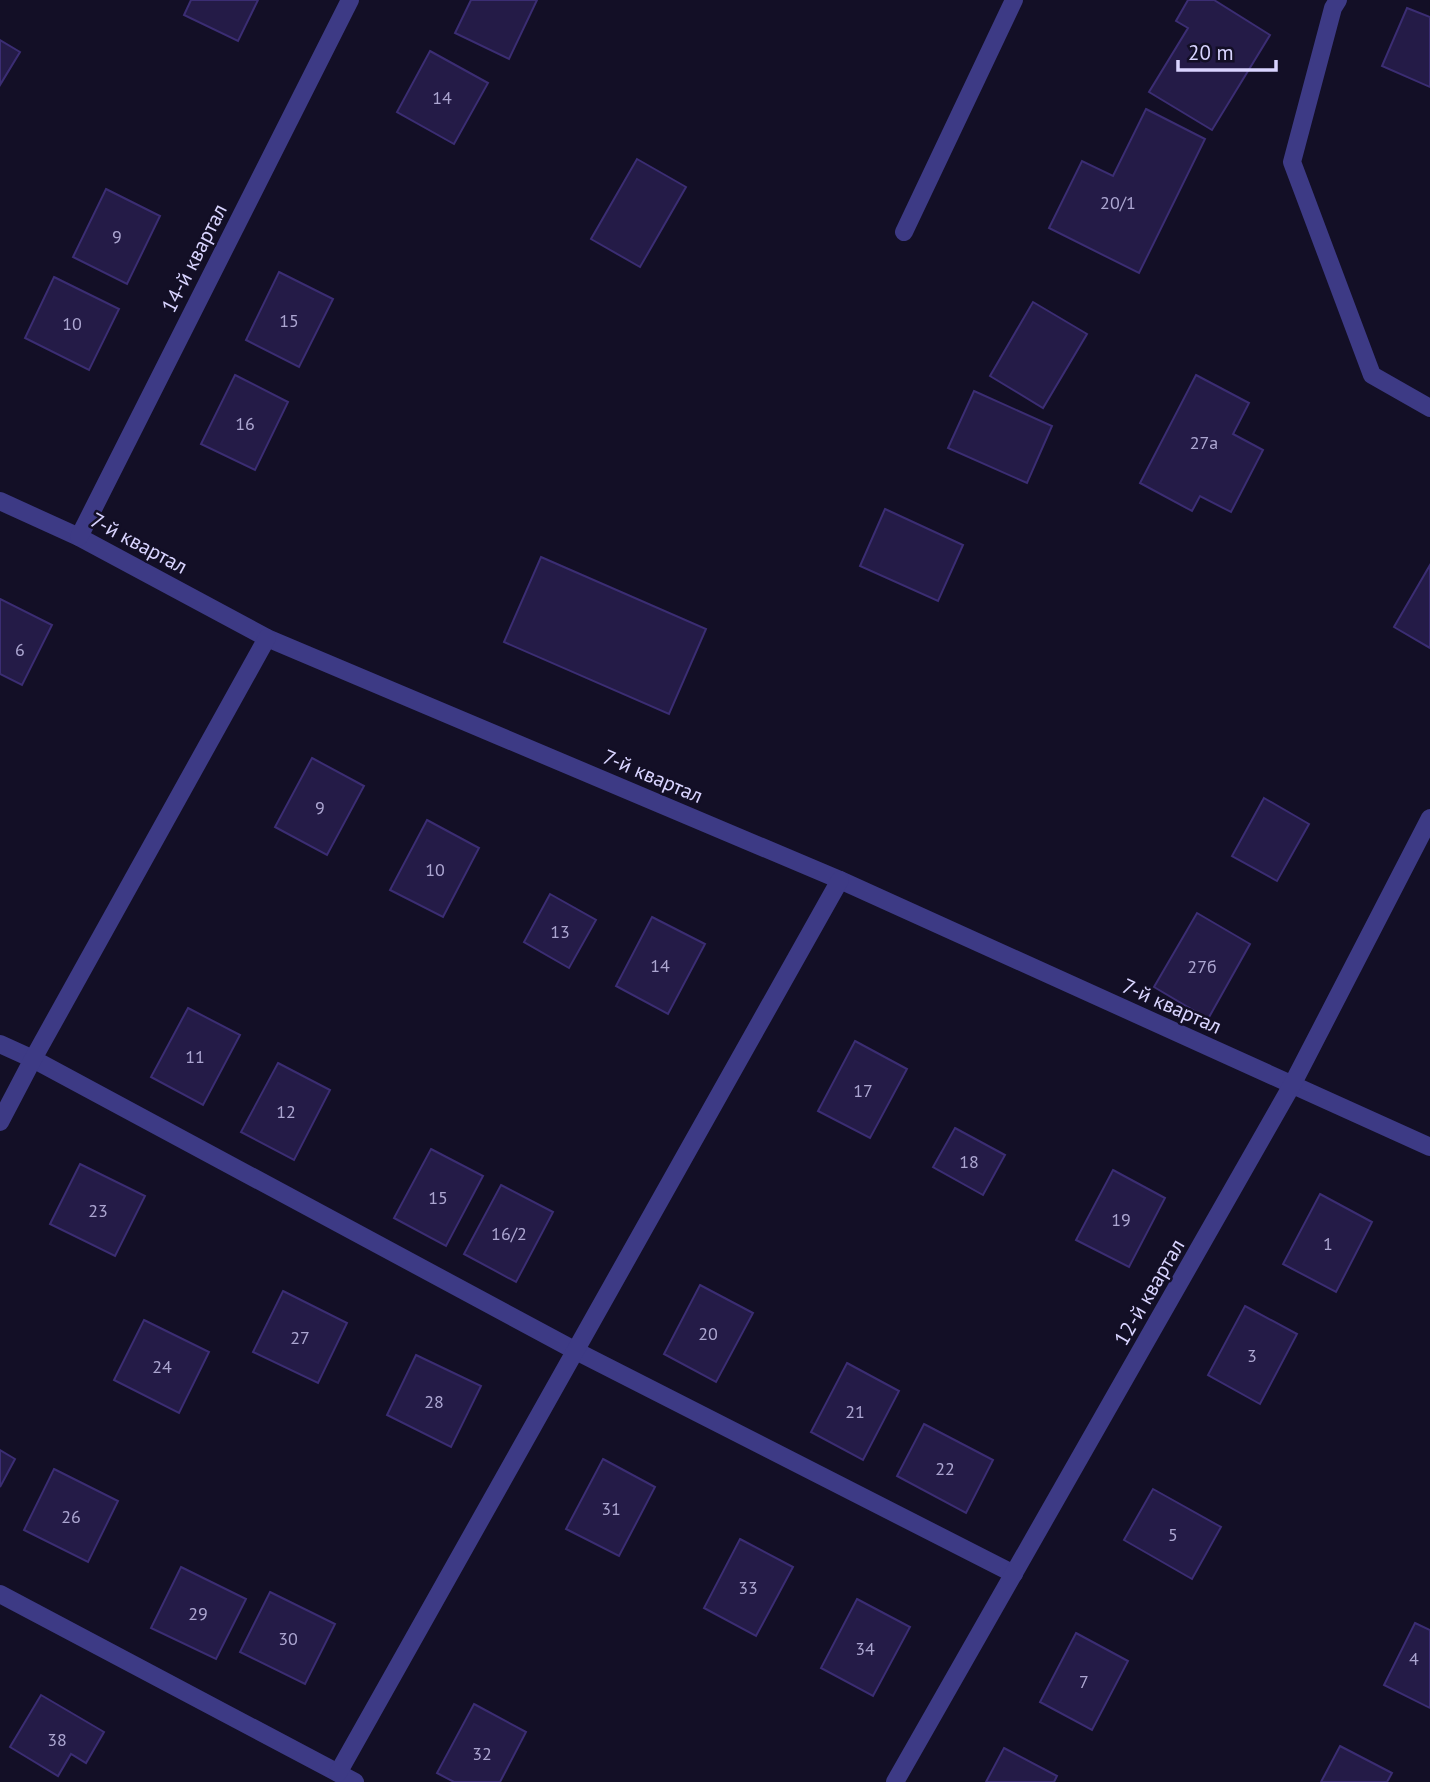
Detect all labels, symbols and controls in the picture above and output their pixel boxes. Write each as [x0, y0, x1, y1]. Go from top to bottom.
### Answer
scale bar [1178, 28, 1276, 72]
text: 20 m [1188, 39, 1234, 66]
house number: 14 [432, 86, 452, 109]
house number: 20/1 [1100, 191, 1136, 214]
street label: 14-й квартал [155, 199, 233, 317]
house number: 9 [112, 225, 122, 248]
house number: 15 [279, 309, 299, 332]
house number: 10 [62, 312, 82, 335]
house number: 16 [235, 412, 255, 435]
house number: 27а [1190, 431, 1218, 454]
street label: 7-й квартал [86, 506, 192, 580]
house number: 6 [15, 638, 25, 661]
street label: 7-й квартал [599, 743, 707, 809]
house number: 9 [315, 796, 325, 819]
house number: 10 [425, 858, 445, 881]
house number: 13 [550, 920, 570, 943]
house number: 14 [650, 954, 670, 977]
house number: 27б [1187, 955, 1217, 978]
street label: 7-й квартал [1118, 972, 1226, 1040]
house number: 11 [185, 1045, 205, 1068]
house number: 17 [853, 1079, 873, 1102]
house number: 12 [276, 1100, 296, 1123]
house number: 18 [959, 1150, 979, 1173]
house number: 15 [428, 1186, 448, 1209]
house number: 23 [88, 1199, 108, 1222]
house number: 19 [1111, 1208, 1131, 1231]
house number: 16/2 [491, 1222, 527, 1245]
house number: 1 [1323, 1232, 1333, 1255]
street label: 12-й квартал [1108, 1234, 1190, 1350]
house number: 20 [698, 1322, 718, 1345]
house number: 27 [290, 1326, 310, 1349]
house number: 3 [1247, 1344, 1257, 1367]
house number: 24 [152, 1355, 172, 1378]
house number: 28 [424, 1390, 444, 1413]
house number: 21 [845, 1400, 865, 1423]
house number: 22 [935, 1457, 955, 1480]
house number: 31 [601, 1497, 621, 1520]
house number: 26 [61, 1505, 81, 1528]
house number: 5 [1168, 1523, 1178, 1546]
house number: 33 [738, 1576, 758, 1599]
house number: 29 [188, 1602, 208, 1625]
house number: 30 [278, 1627, 298, 1650]
house number: 34 [855, 1637, 875, 1660]
house number: 4 [1409, 1647, 1419, 1670]
house number: 7 [1079, 1670, 1089, 1693]
house number: 38 [47, 1728, 67, 1751]
house number: 32 [472, 1742, 492, 1765]

